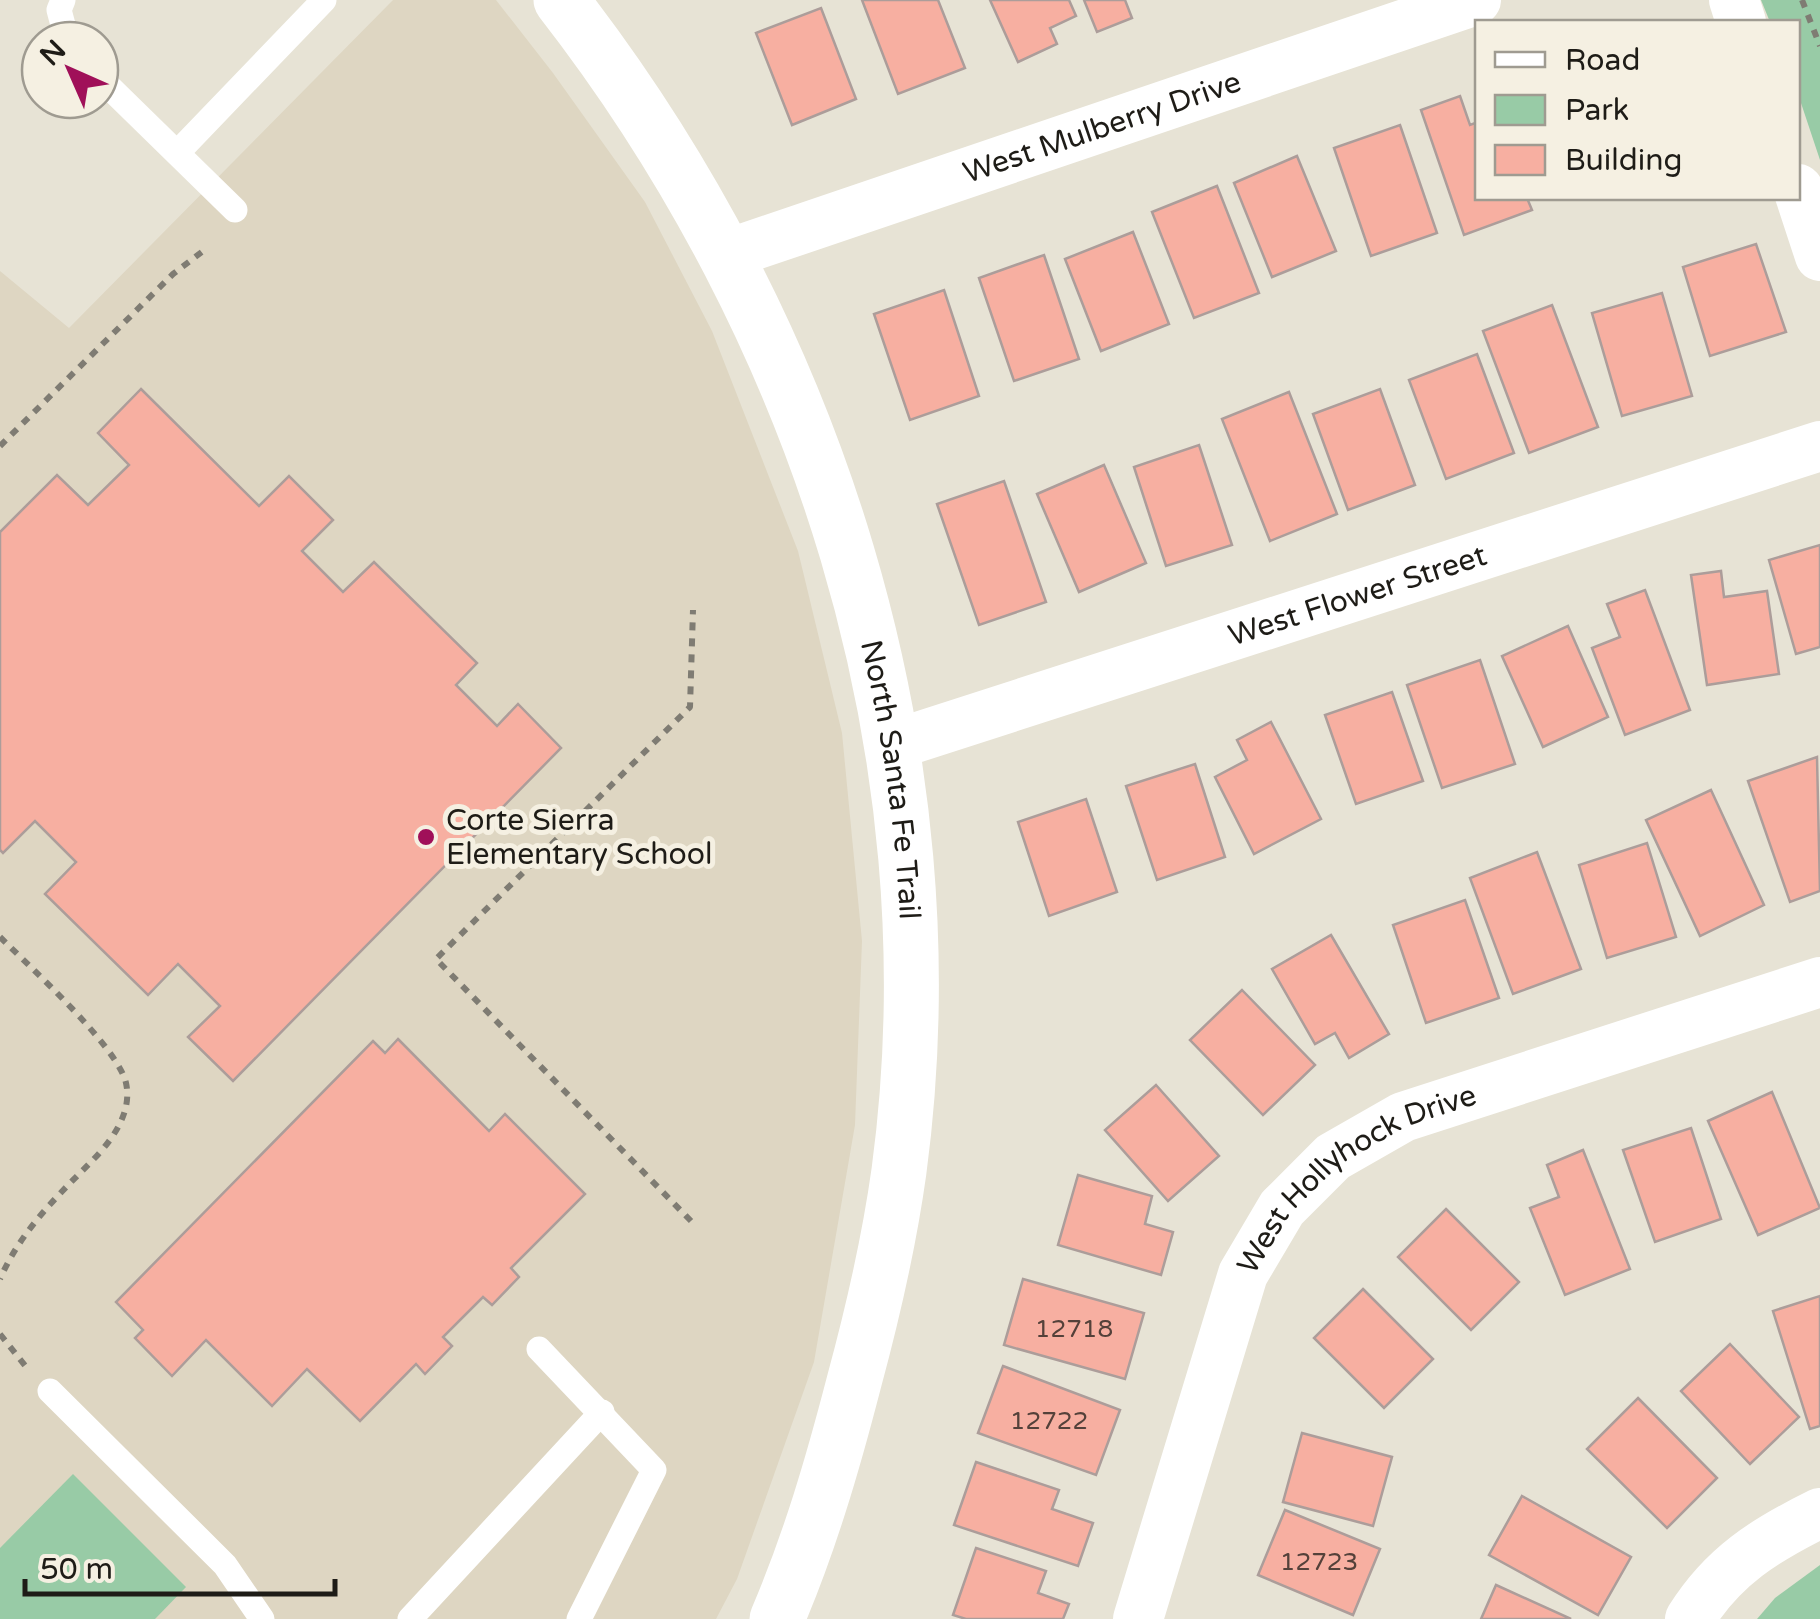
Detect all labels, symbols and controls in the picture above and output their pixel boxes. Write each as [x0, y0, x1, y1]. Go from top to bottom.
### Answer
north arrow [20, 20, 120, 120]
legend [1475, 20, 1800, 200]
text: N [33, 33, 73, 73]
text: Road [1565, 42, 1640, 79]
street label: West Mulberry Drive [958, 63, 1246, 191]
text: Park [1565, 92, 1629, 129]
text: Building [1565, 142, 1682, 179]
street label: West Flower Street [1224, 536, 1491, 654]
street label: North Santa Fe Trail [853, 637, 928, 920]
place label: Corte Sierra Elementary School [446, 802, 712, 873]
marker: Corte Sierra Elementary School [415, 826, 437, 848]
street label: West Hollyhock Drive [1229, 1076, 1481, 1280]
house number: 12718 [1035, 1314, 1113, 1344]
house number: 12722 [1010, 1406, 1088, 1436]
scale bar [25, 1534, 335, 1596]
house number: 12723 [1280, 1547, 1358, 1577]
text: 50 m [40, 1551, 113, 1588]

